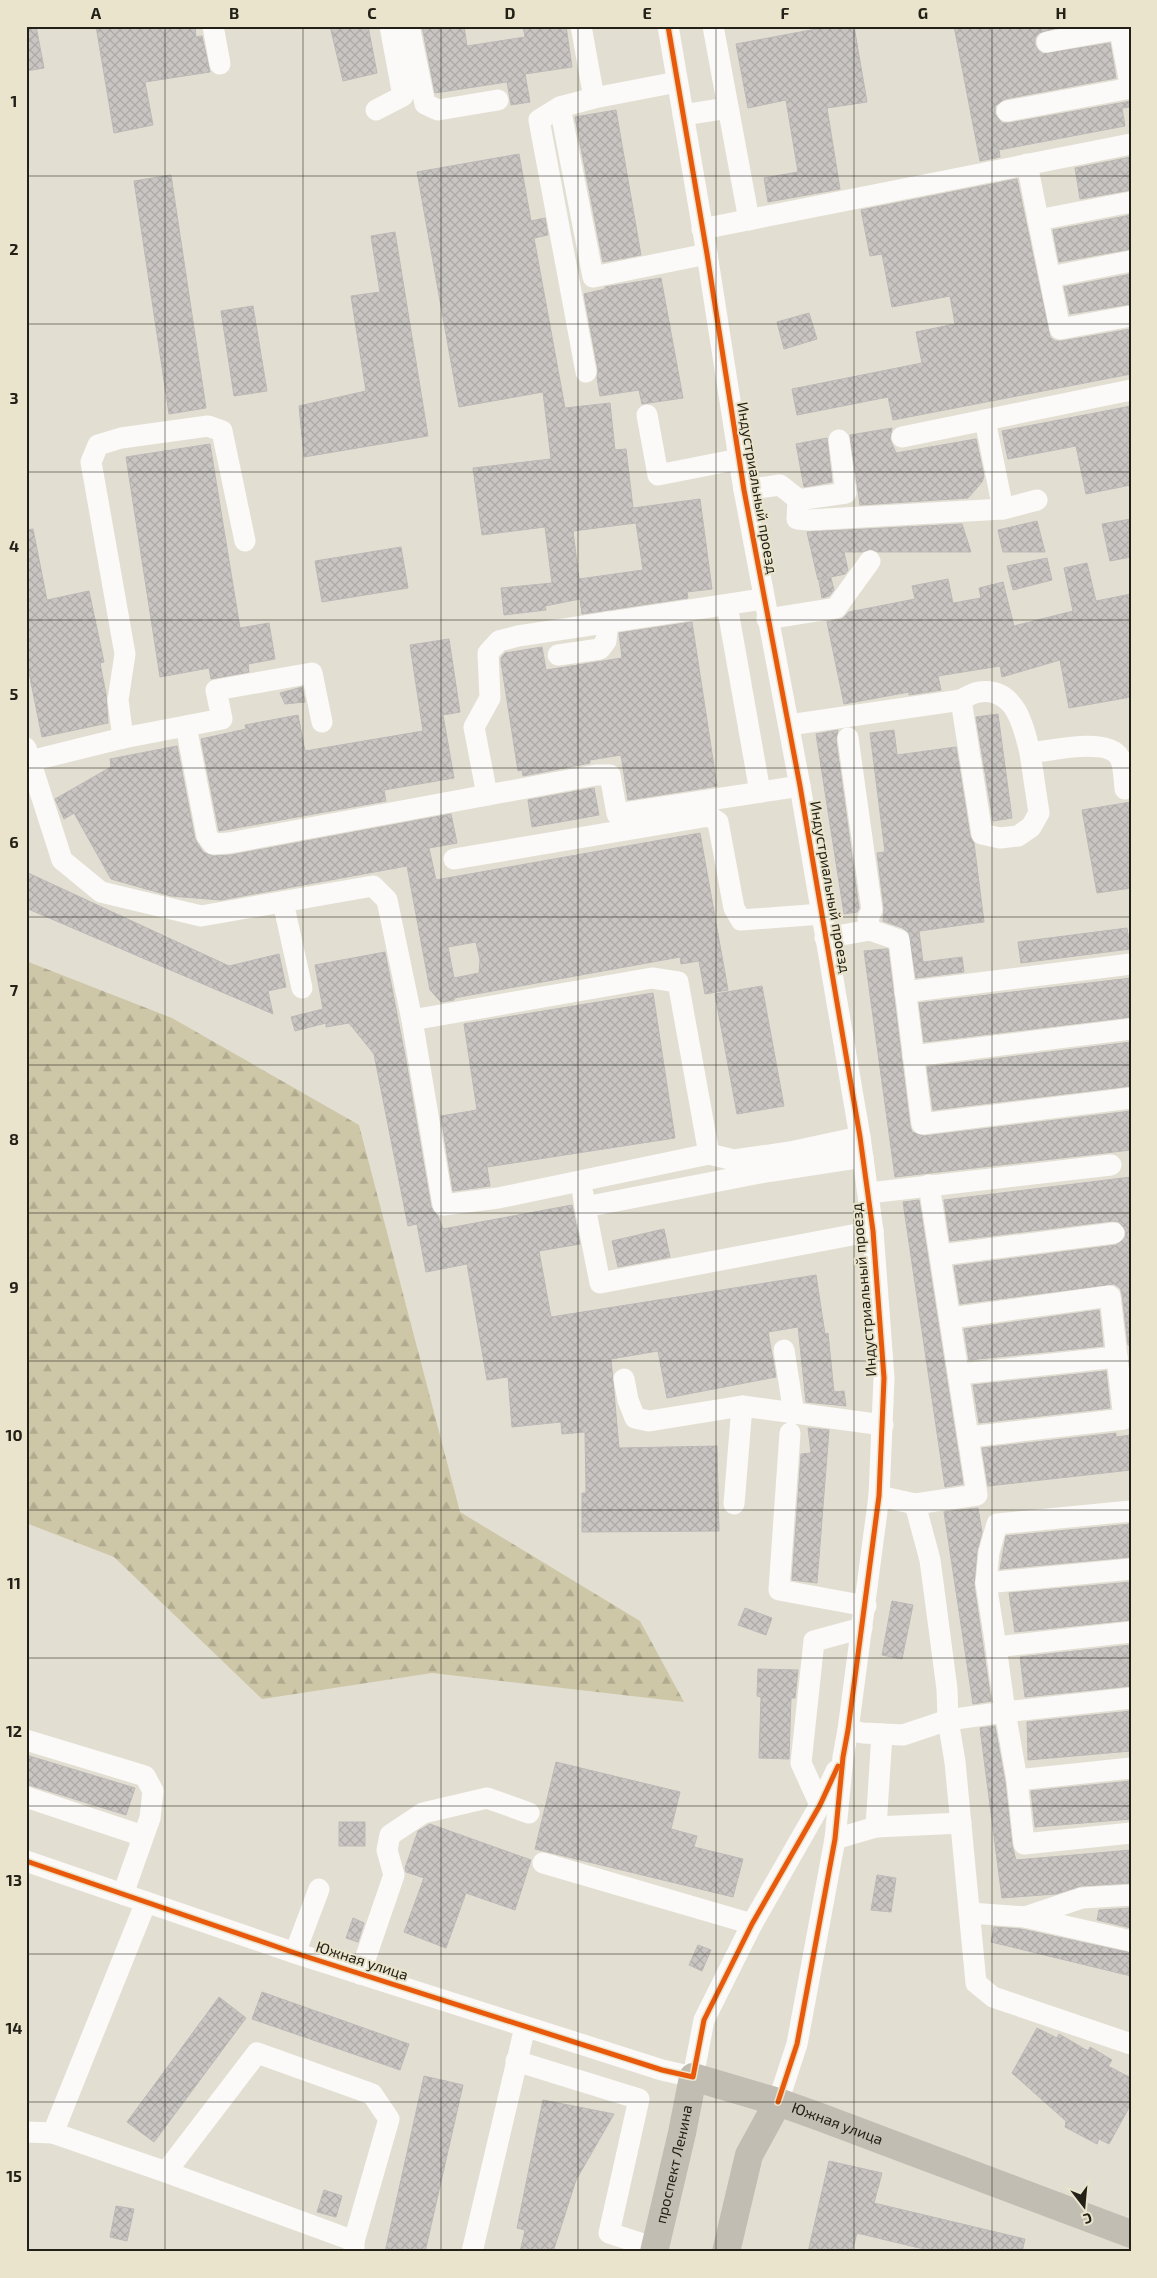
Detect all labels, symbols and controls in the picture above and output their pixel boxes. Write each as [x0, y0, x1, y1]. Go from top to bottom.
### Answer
text: A [91, 3, 102, 22]
text: B [229, 3, 239, 22]
text: C [367, 3, 377, 22]
text: D [505, 3, 516, 22]
text: E [642, 3, 652, 22]
text: F [781, 3, 790, 22]
text: G [918, 3, 928, 22]
text: H [1055, 3, 1067, 22]
text: 1 [11, 91, 17, 110]
text: 2 [9, 239, 19, 258]
text: 3 [9, 388, 19, 407]
street label: Индустриальный проезд [733, 400, 782, 576]
text: 4 [9, 536, 19, 555]
text: 5 [10, 684, 19, 703]
street label: Индустриальный проезд [806, 799, 855, 975]
text: 6 [9, 832, 19, 851]
text: 7 [10, 980, 19, 999]
text: 8 [9, 1129, 19, 1148]
street label: Индустриальный проезд [846, 1202, 881, 1378]
text: 9 [9, 1277, 19, 1296]
text: 10 [5, 1425, 23, 1444]
text: 11 [7, 1573, 21, 1592]
text: 12 [6, 1721, 22, 1740]
text: 13 [6, 1870, 22, 1889]
street label: Южная улица [314, 1937, 411, 1984]
text: 14 [5, 2018, 23, 2037]
street label: Южная улица [789, 2098, 886, 2148]
street label: проспект Ленина [651, 2103, 695, 2225]
text: 15 [6, 2166, 22, 2185]
north arrow [1060, 2180, 1110, 2230]
text: С [1081, 2210, 1094, 2228]

